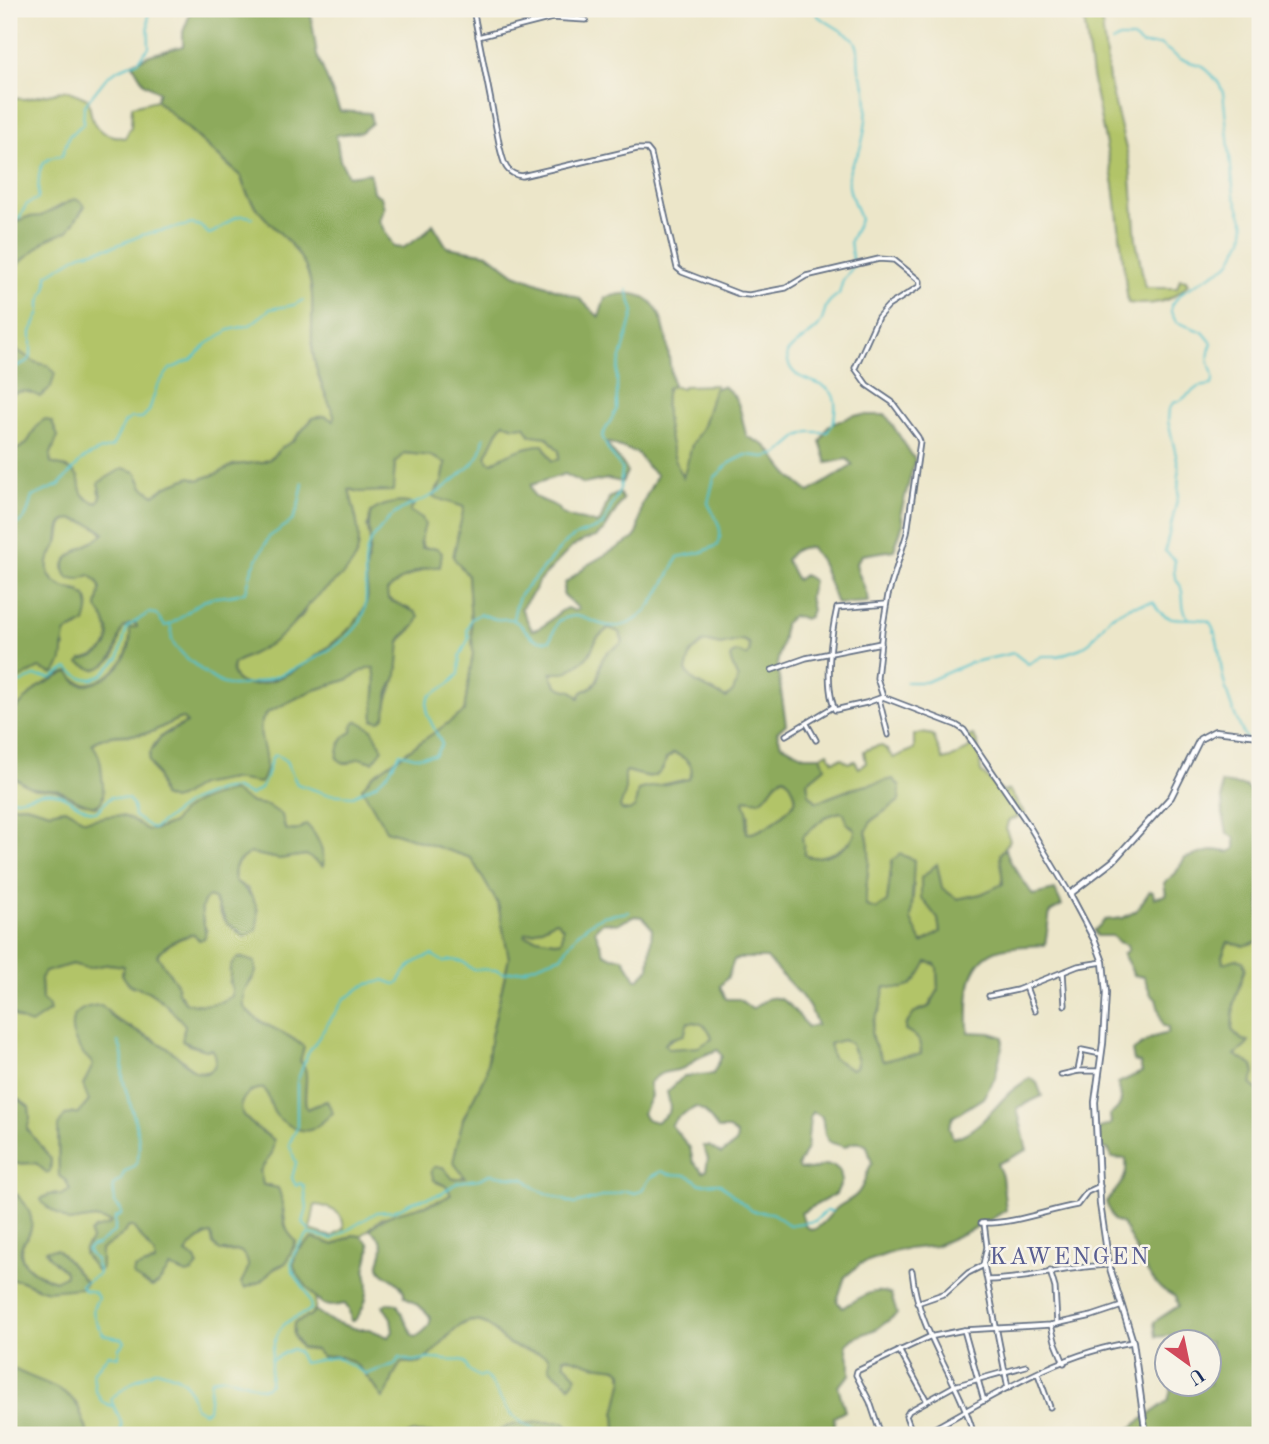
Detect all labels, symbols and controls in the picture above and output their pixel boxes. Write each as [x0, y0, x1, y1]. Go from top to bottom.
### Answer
district label: KAWENGEN [989, 1246, 1151, 1270]
north arrow [1154, 1328, 1224, 1398]
text: U [1184, 1363, 1207, 1387]

